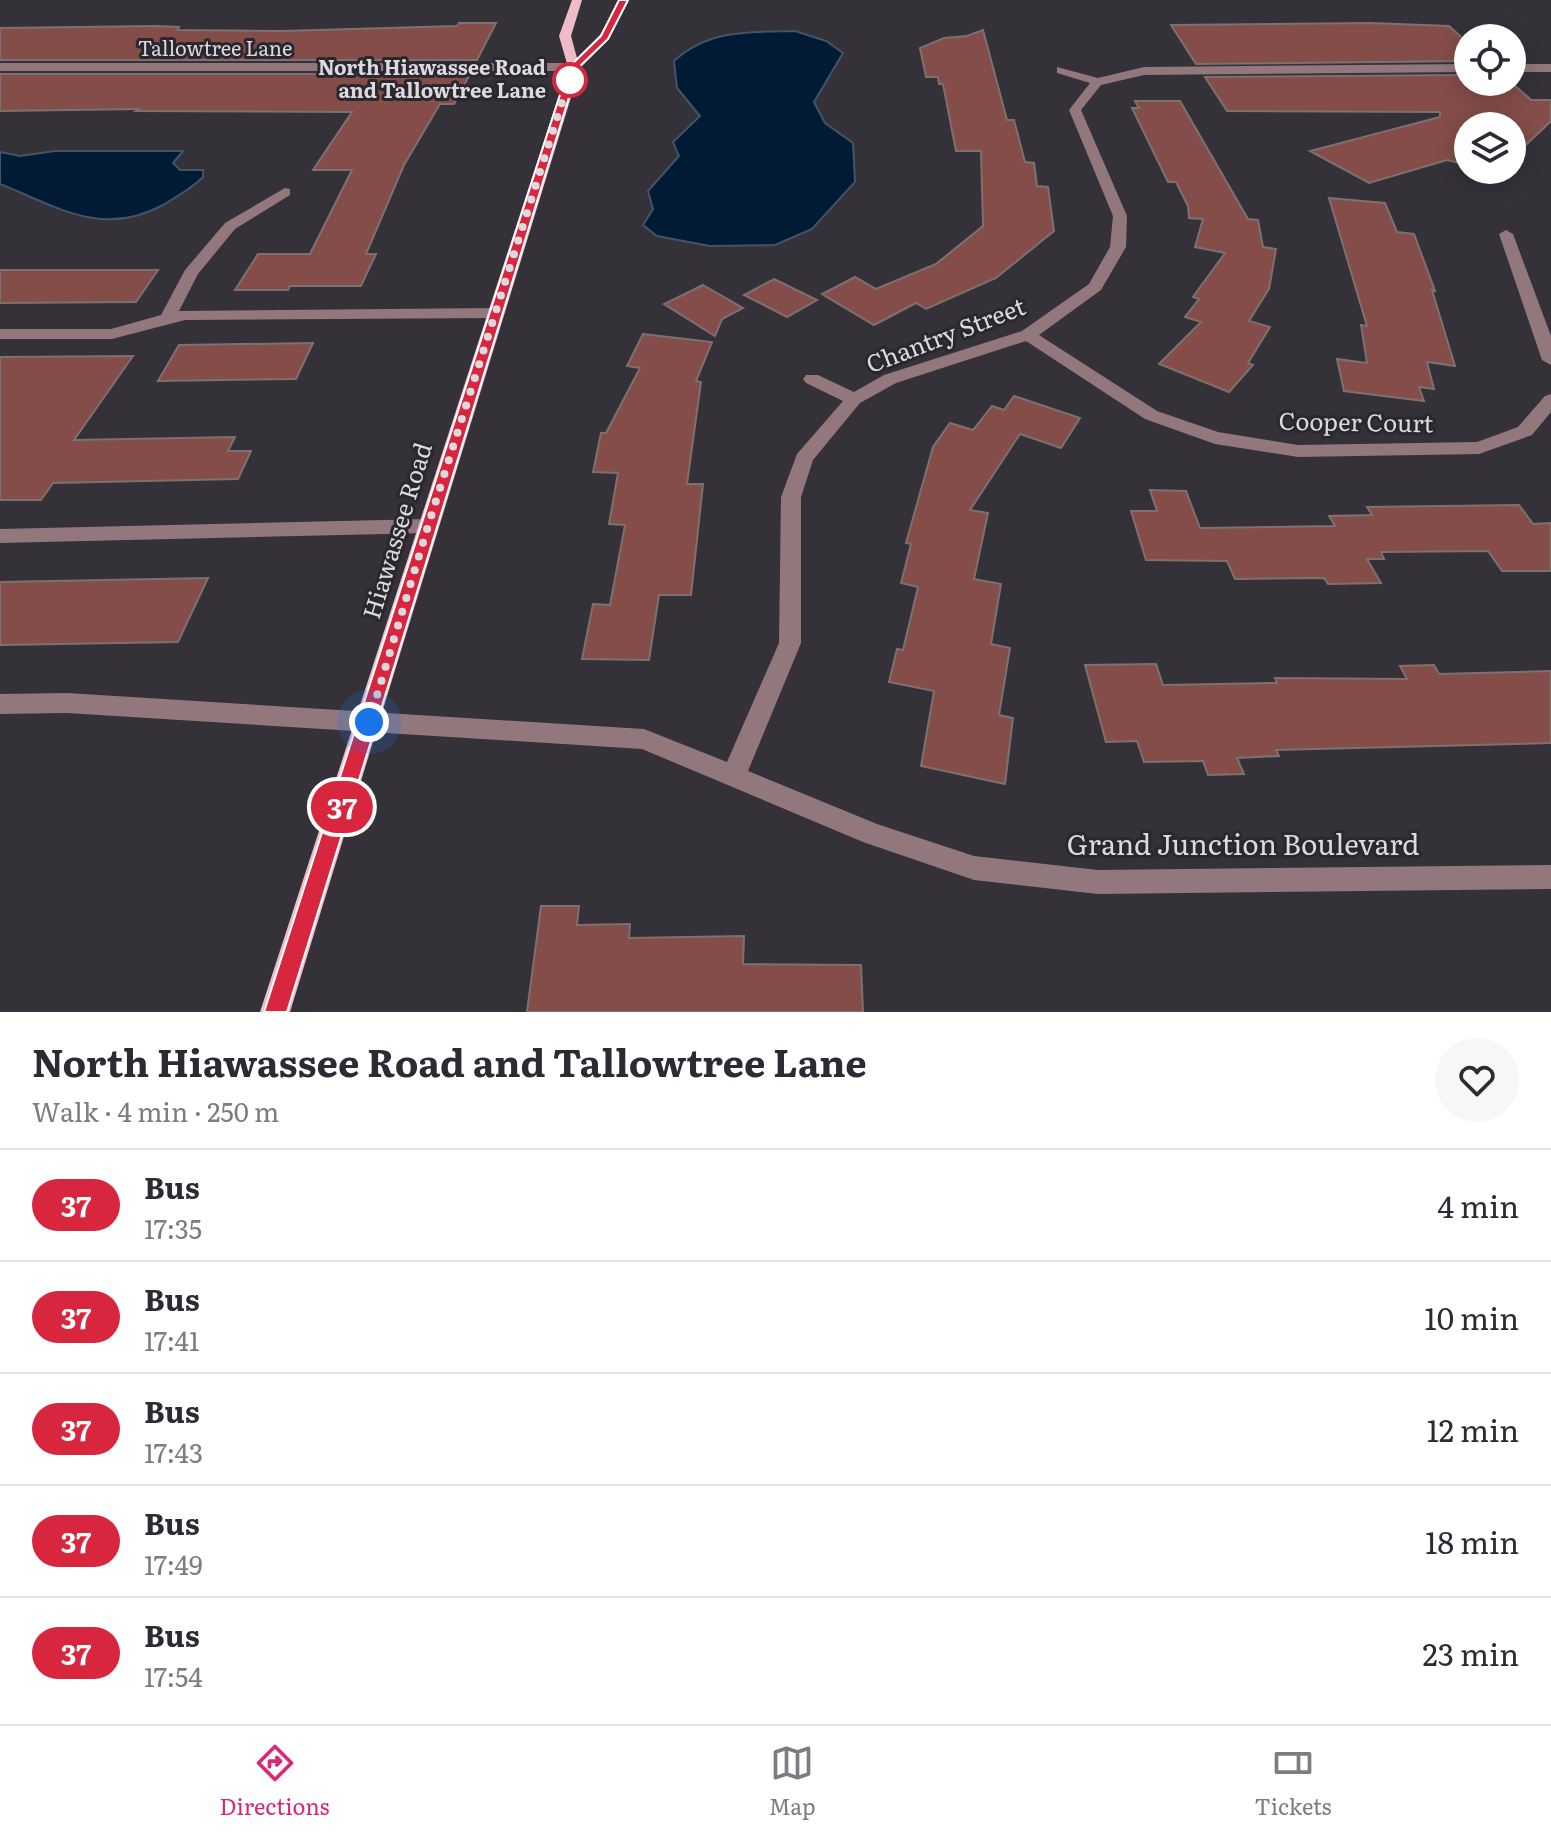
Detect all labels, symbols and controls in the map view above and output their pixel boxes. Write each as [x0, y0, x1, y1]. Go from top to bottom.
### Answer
map controls [1454, 24, 1526, 184]
button: locate [1454, 24, 1526, 96]
street label: Tallowtree Lane [138, 32, 292, 62]
place label: North Hiawassee Road and Tallowtree Lane [318, 51, 546, 104]
marker: North Hiawassee Road and Tallowtree Lane [553, 63, 587, 97]
button: layers [1454, 112, 1526, 184]
street label: Chantry Street [860, 287, 1030, 380]
street label: Cooper Court [1278, 402, 1434, 439]
street label: Hiawassee Road [352, 437, 439, 623]
your location [349, 702, 389, 742]
line badge: 37 [306, 781, 378, 833]
text: 37 [327, 786, 357, 828]
street label: Grand Junction Boulevard [1067, 822, 1419, 864]
text: North Hiawassee Road and Tallowtree Lane [32, 1032, 867, 1089]
button: heart [1435, 1038, 1519, 1122]
text: Walk · 4 min · 250 m [32, 1091, 279, 1130]
text: Bus [144, 1164, 200, 1208]
text: 4 min [1438, 1183, 1519, 1227]
text: 37 [61, 1184, 91, 1226]
text: 17:35 [144, 1208, 202, 1247]
text: Bus [144, 1276, 200, 1320]
text: 10 min [1425, 1295, 1519, 1339]
text: 37 [61, 1296, 91, 1338]
text: 17:41 [144, 1320, 200, 1359]
text: Bus [144, 1388, 200, 1432]
text: 12 min [1427, 1407, 1519, 1451]
text: 37 [61, 1408, 91, 1450]
text: 17:43 [144, 1432, 203, 1471]
text: Bus [144, 1500, 200, 1544]
text: 18 min [1425, 1519, 1519, 1563]
text: 37 [61, 1520, 91, 1562]
text: 17:49 [144, 1544, 203, 1583]
text: Bus [144, 1612, 200, 1656]
text: 23 min [1423, 1631, 1519, 1675]
text: 37 [61, 1632, 91, 1674]
text: 17:54 [144, 1656, 203, 1695]
tab: Directions [220, 1741, 329, 1822]
tab: Map [769, 1741, 815, 1822]
tab: Tickets [1255, 1741, 1331, 1822]

